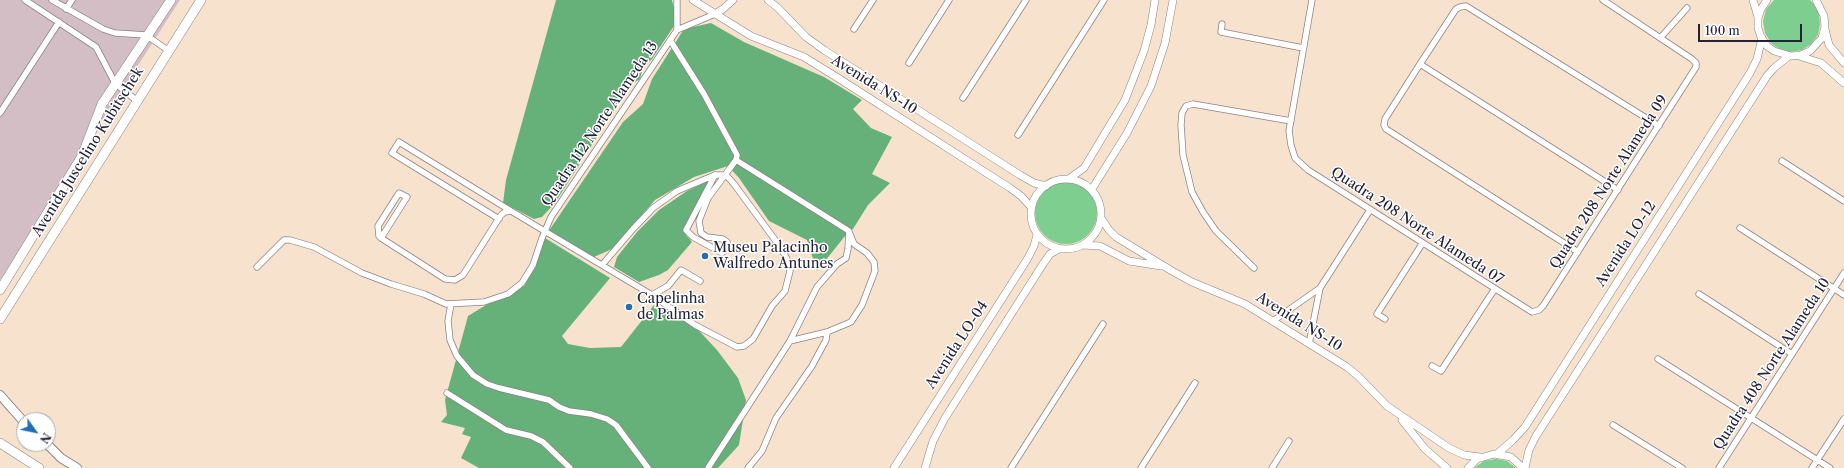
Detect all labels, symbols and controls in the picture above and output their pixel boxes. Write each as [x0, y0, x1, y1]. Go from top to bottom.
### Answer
scale bar [1700, 16, 1804, 42]
text: 100 m [1705, 23, 1740, 38]
street label: Quadra 112 Norte Alameda 13 [539, 39, 661, 209]
street label: Avenida NS-10 [828, 52, 920, 118]
street label: Avenida Juscelino Kubitschek [29, 64, 147, 240]
street label: Quadra 208 Norte Alameda 09 [1546, 92, 1672, 272]
street label: Quadra 208 Norte Alameda 07 [1328, 164, 1506, 288]
street label: Avenida LO-12 [1592, 198, 1660, 290]
place label: Museu Palacinho Walfredo Antunes [713, 240, 833, 272]
marker: Museu Palacinho Walfredo Antunes [700, 251, 710, 261]
street label: Quadra 408 Norte Alameda 10 [1710, 275, 1834, 453]
street label: Avenida NS-10 [1253, 289, 1345, 355]
place label: Capelinha de Palmas [637, 291, 705, 324]
street label: Avenida LO-04 [922, 298, 992, 392]
marker: Capelinha de Palmas [624, 302, 634, 312]
north arrow [16, 412, 56, 452]
text: N [37, 430, 54, 446]

